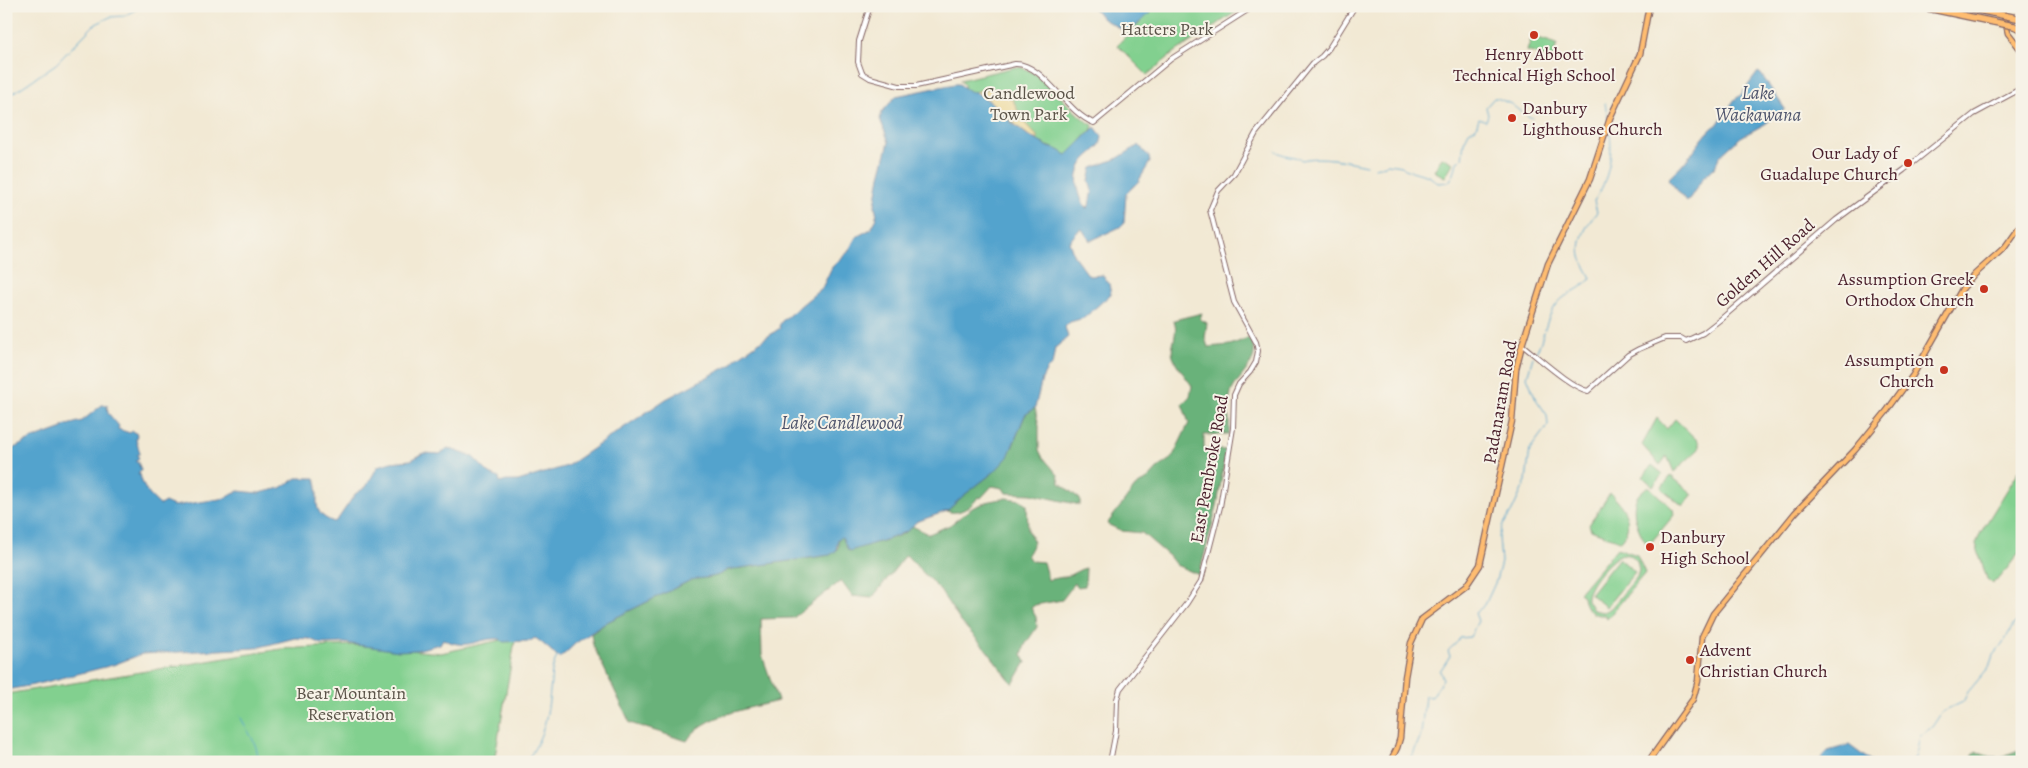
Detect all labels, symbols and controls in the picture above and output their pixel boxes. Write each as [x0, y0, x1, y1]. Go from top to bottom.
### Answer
park label: Hatters Park [1120, 17, 1214, 41]
marker: Henry Abbott Technical High School [1528, 29, 1540, 41]
place label: Henry Abbott Technical High School [1453, 42, 1616, 87]
water label: Lake Wackawana [1715, 80, 1802, 128]
park label: Candlewood Town Park [983, 81, 1075, 126]
place label: Danbury Lighthouse Church [1522, 96, 1663, 141]
marker: Danbury Lighthouse Church [1506, 112, 1518, 124]
place label: Our Lady of Guadalupe Church [1760, 141, 1901, 186]
marker: Our Lady of Guadalupe Church [1902, 157, 1914, 169]
street label: Golden Hill Road [1710, 213, 1820, 313]
place label: Assumption Greek Orthodox Church [1837, 267, 1974, 312]
marker: Assumption Greek Orthodox Church [1978, 283, 1990, 295]
street label: Padanaram Road [1477, 338, 1523, 466]
place label: Assumption Church [1844, 348, 1934, 393]
marker: Assumption Church [1938, 364, 1950, 376]
street label: East Pembroke Road [1184, 393, 1234, 545]
water label: Lake Candlewood [781, 410, 903, 436]
place label: Danbury High School [1660, 525, 1750, 570]
marker: Danbury High School [1644, 541, 1656, 553]
place label: Advent Christian Church [1699, 638, 1828, 683]
marker: Advent Christian Church [1684, 654, 1696, 666]
park label: Bear Mountain Reservation [296, 681, 406, 726]

